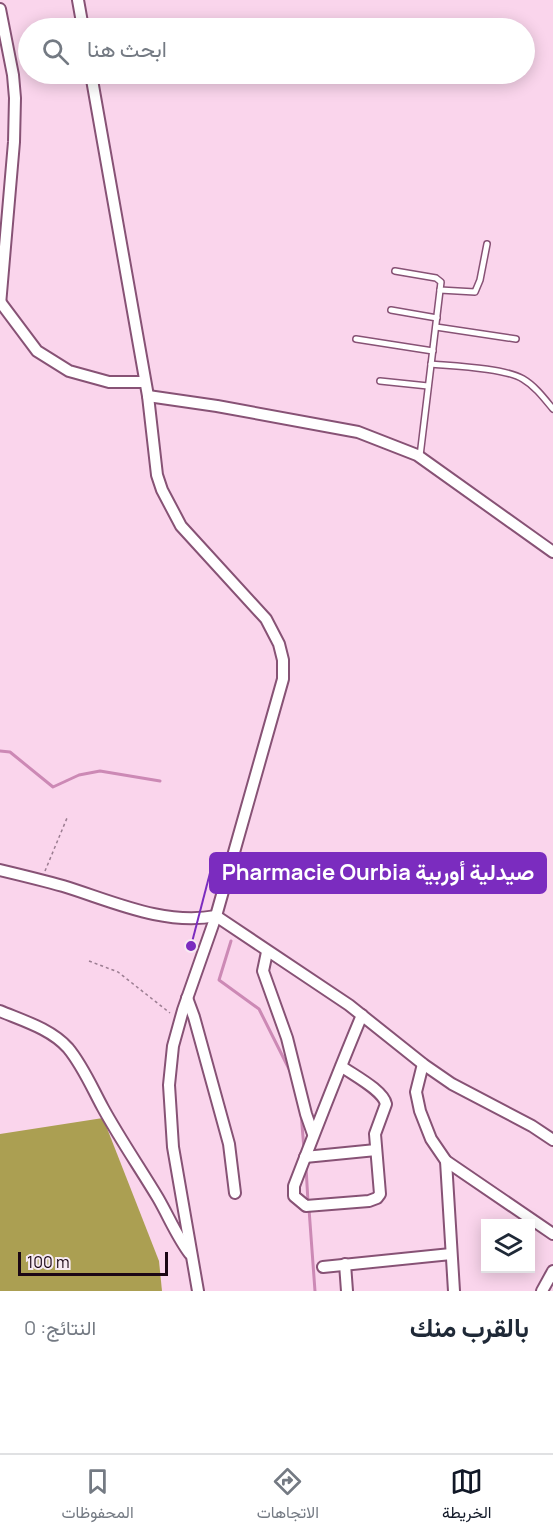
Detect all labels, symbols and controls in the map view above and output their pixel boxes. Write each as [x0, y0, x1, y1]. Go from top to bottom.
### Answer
search box [18, 18, 535, 84]
text: ابحث هنا [87, 34, 167, 64]
icon: search [39, 35, 72, 68]
callout: Pharmacie Ourbia صيدلية أوربية [210, 853, 546, 893]
text: Pharmacie Ourbia صيدلية أوربية [222, 857, 534, 887]
map controls [481, 1219, 535, 1273]
button: layers [481, 1219, 535, 1273]
scale bar [18, 1249, 168, 1276]
text: 100 m [27, 1251, 70, 1273]
text: بالقرب منك [410, 1309, 529, 1345]
text: النتائج: 0 [24, 1314, 96, 1341]
tab: المحفوظات [62, 1465, 134, 1527]
tab: الاتجاهات [257, 1465, 319, 1527]
tab: الخريطة [442, 1465, 491, 1527]

